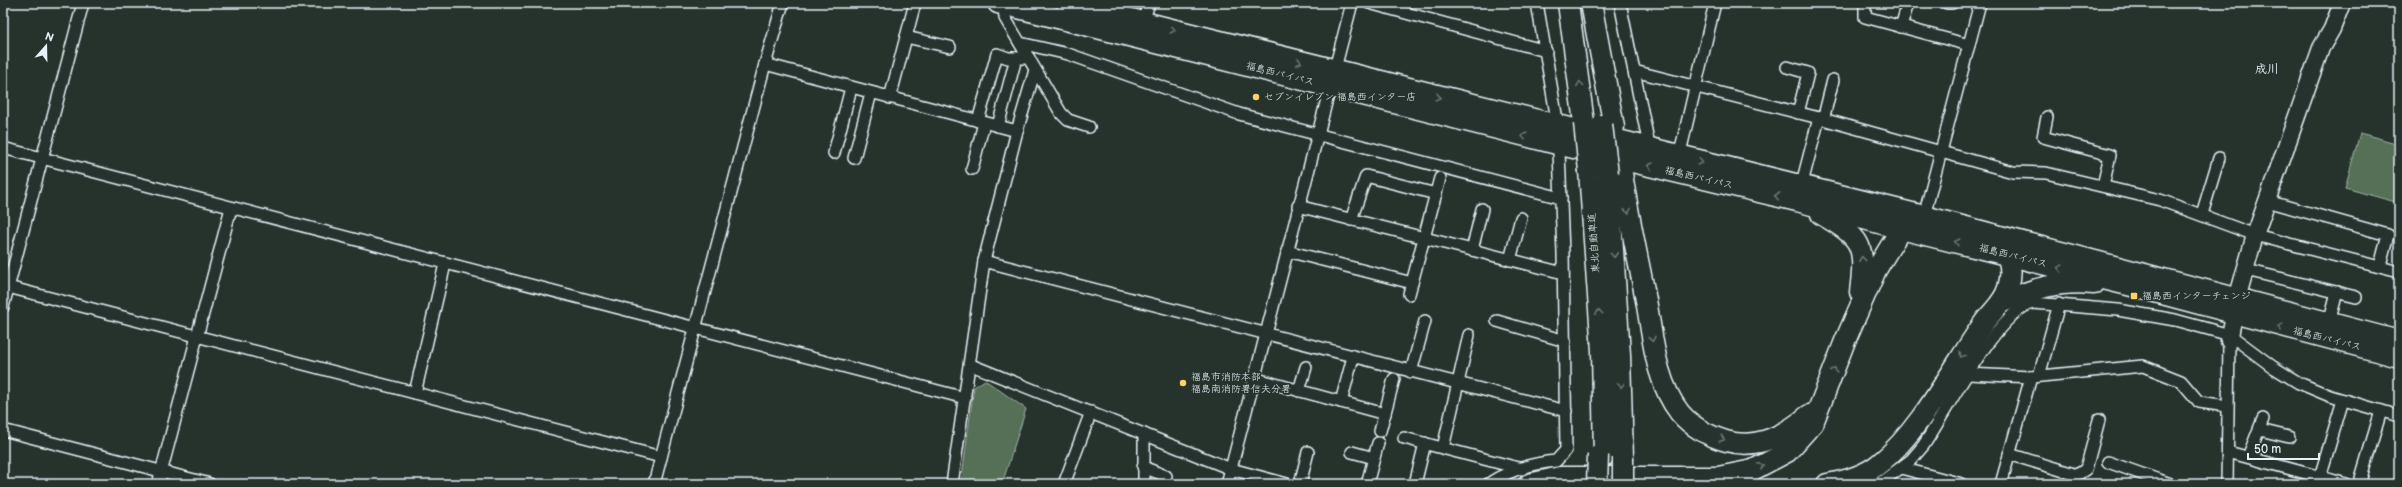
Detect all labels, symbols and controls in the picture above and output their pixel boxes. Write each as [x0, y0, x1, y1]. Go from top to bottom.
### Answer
north arrow [26, 26, 66, 66]
one-way arrow [1169, 26, 1176, 34]
text: N [43, 30, 55, 45]
one-way arrow [1295, 57, 1302, 66]
street label: 福島西バイパス [1245, 60, 1315, 88]
district label: 成川 [2255, 62, 2279, 77]
one-way arrow [1576, 81, 1585, 87]
place label: セブンイレブン 福島西インター店 [1264, 91, 1416, 103]
marker: セブンイレブン 福島西インター店 [1251, 92, 1261, 102]
one-way arrow [1435, 92, 1442, 101]
one-way arrow [1520, 132, 1527, 140]
one-way arrow [1697, 157, 1704, 166]
one-way arrow [1647, 162, 1654, 171]
street label: 福島西バイパス [1664, 164, 1734, 192]
one-way arrow [1773, 192, 1780, 200]
one-way arrow [1623, 208, 1632, 214]
street label: 東北自動車道 [1586, 213, 1602, 273]
one-way arrow [1953, 239, 1960, 247]
street label: 福島西バイパス [1978, 242, 2048, 270]
one-way arrow [1610, 252, 1619, 258]
one-way arrow [1858, 256, 1867, 262]
one-way arrow [2056, 264, 2063, 272]
place label: 福島西インターチェンジ [2142, 290, 2251, 302]
marker: 福島西インターチェンジ [2129, 291, 2139, 301]
one-way arrow [1595, 309, 1604, 315]
one-way arrow [2277, 323, 2283, 331]
street label: 福島西バイパス [2292, 325, 2362, 353]
one-way arrow [1647, 336, 1656, 342]
one-way arrow [1959, 351, 1967, 358]
one-way arrow [1829, 367, 1837, 374]
place label: 福島市消防本部 福島南消防署信夫分署 [1191, 371, 1291, 395]
marker: 福島市消防本部 福島南消防署信夫分署 [1178, 378, 1188, 388]
one-way arrow [1617, 382, 1625, 388]
one-way arrow [1718, 435, 1725, 443]
scale bar [2248, 435, 2319, 461]
text: 50 m [2254, 442, 2281, 457]
one-way arrow [1757, 463, 1765, 471]

